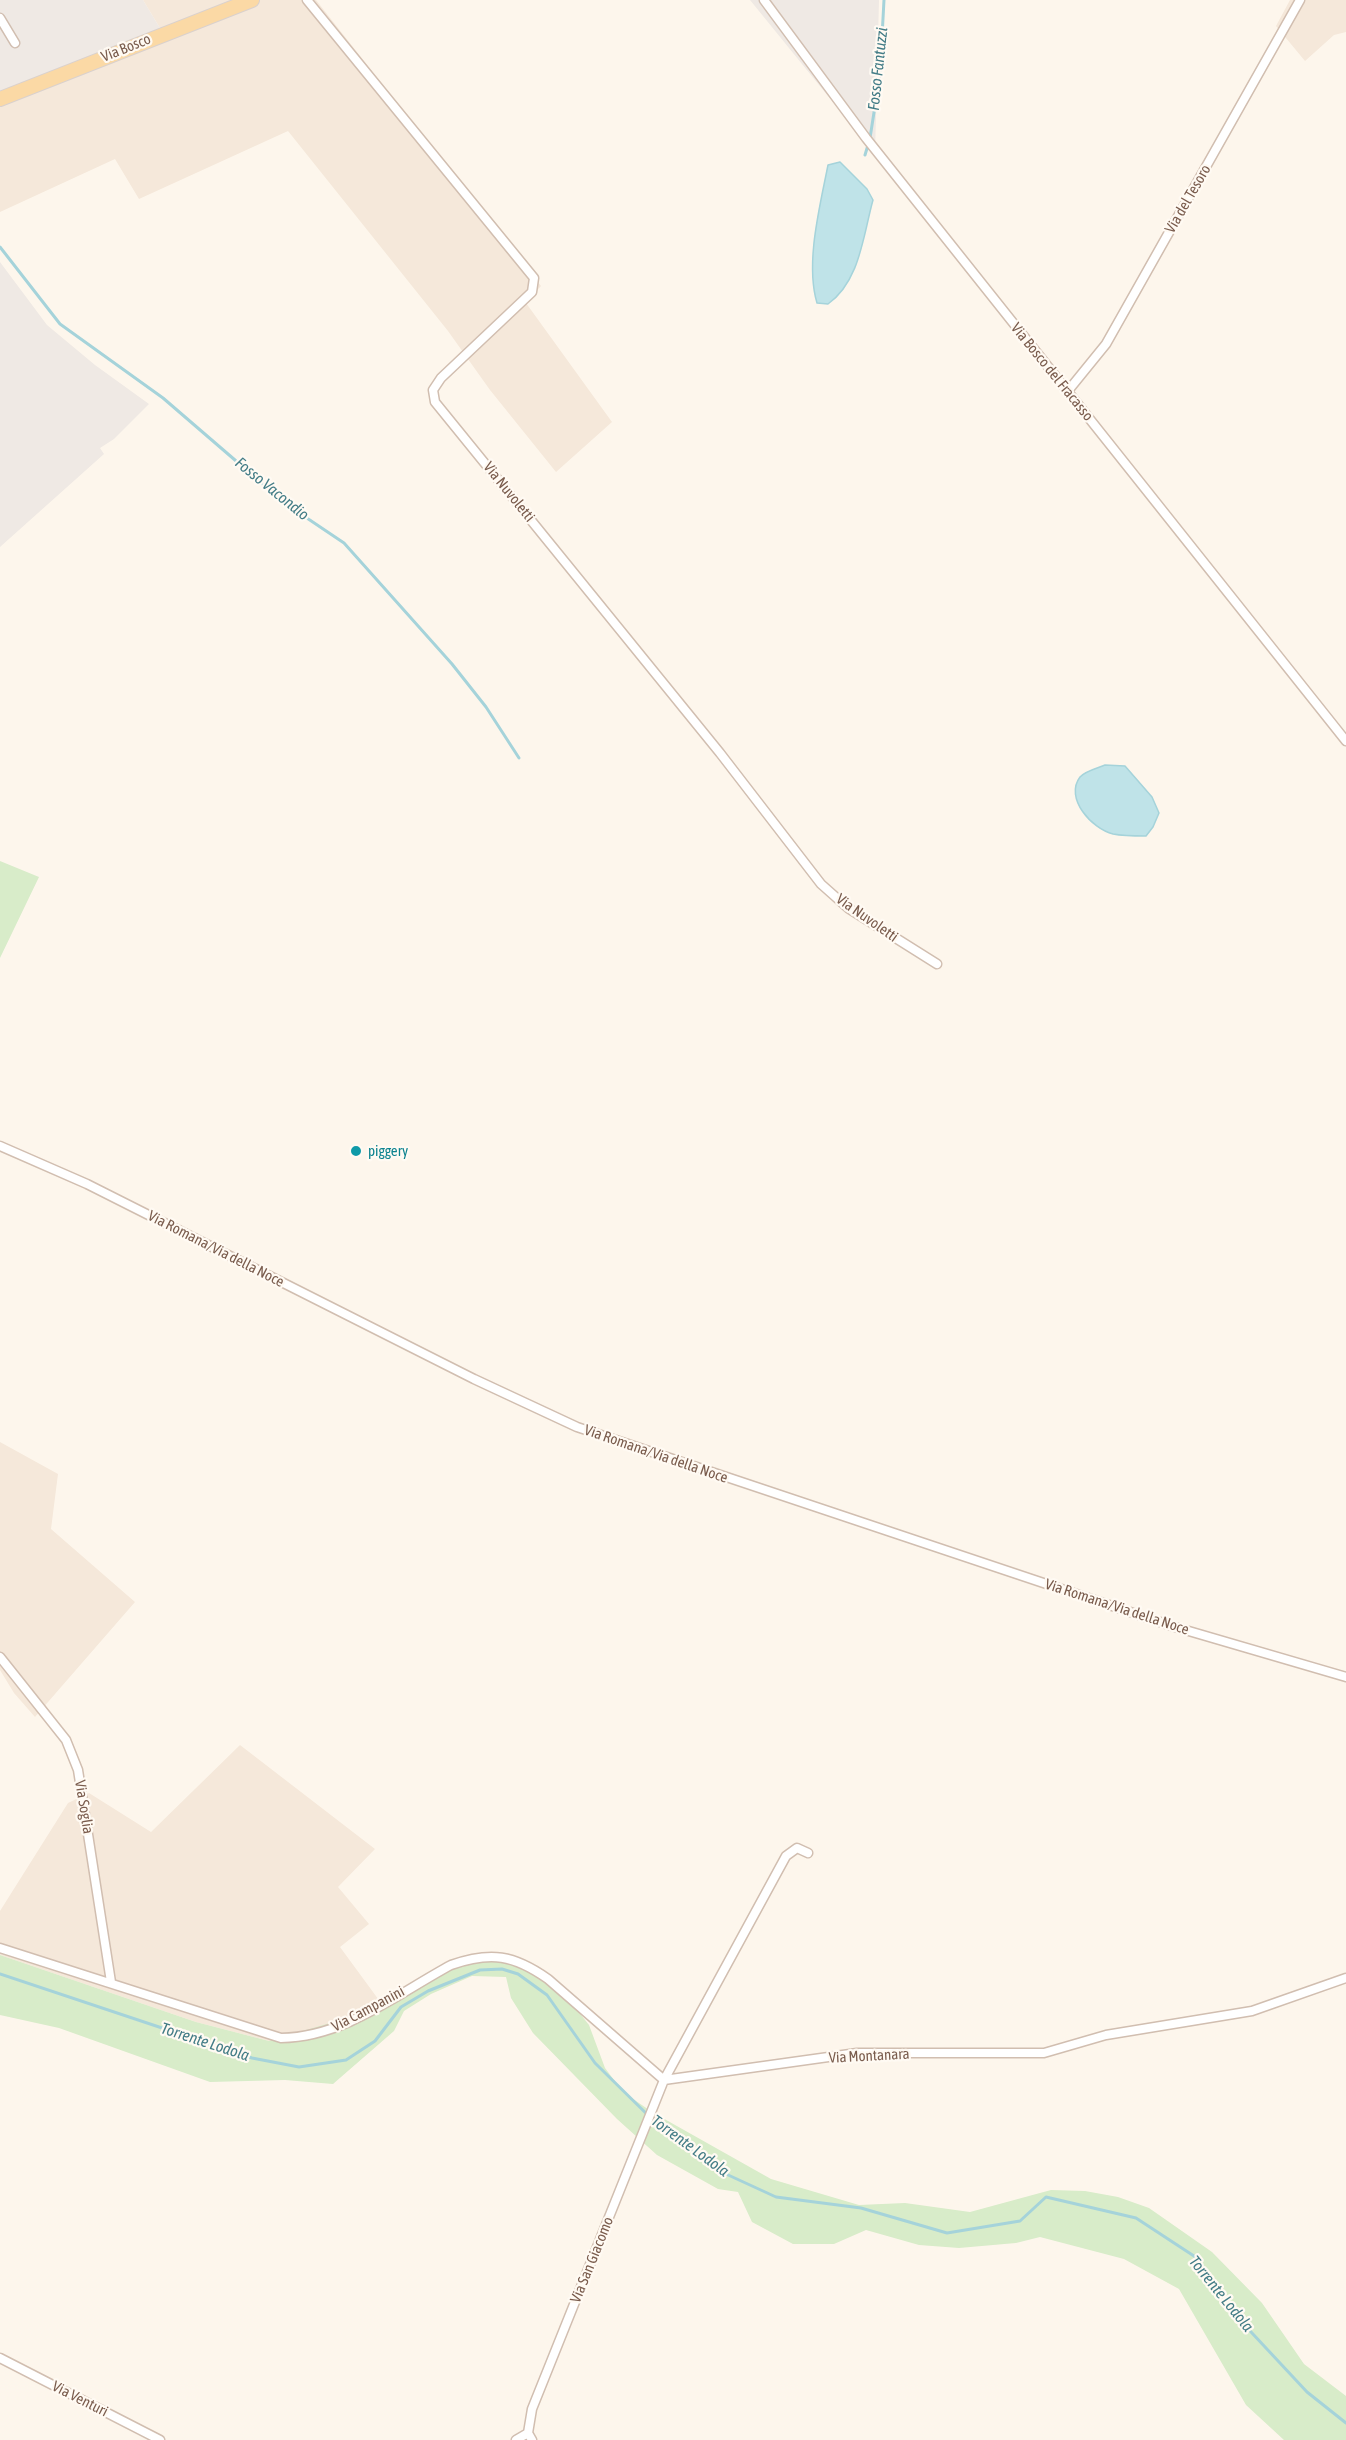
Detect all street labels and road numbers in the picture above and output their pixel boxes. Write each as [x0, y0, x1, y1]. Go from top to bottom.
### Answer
street label: Via Bosco [99, 30, 153, 66]
street label: Via del Tesoro [1161, 162, 1215, 236]
street label: Via Bosco del Fracasso [1007, 319, 1097, 425]
street label: Via Nuvoletti [479, 458, 539, 526]
street label: Via Nuvoletti [832, 890, 902, 946]
street label: Via Romana/Via della Noce [145, 1207, 287, 1291]
street label: Via Romana/Via della Noce [582, 1421, 730, 1487]
street label: Via Romana/Via della Noce [1043, 1575, 1191, 1639]
street label: Via Soglia [71, 1779, 97, 1835]
street label: Via Campanini [329, 1982, 407, 2036]
street label: Via Montanara [828, 2045, 910, 2067]
street label: Via San Giacomo [567, 2214, 617, 2306]
street label: Via Venturi [49, 2377, 111, 2421]

